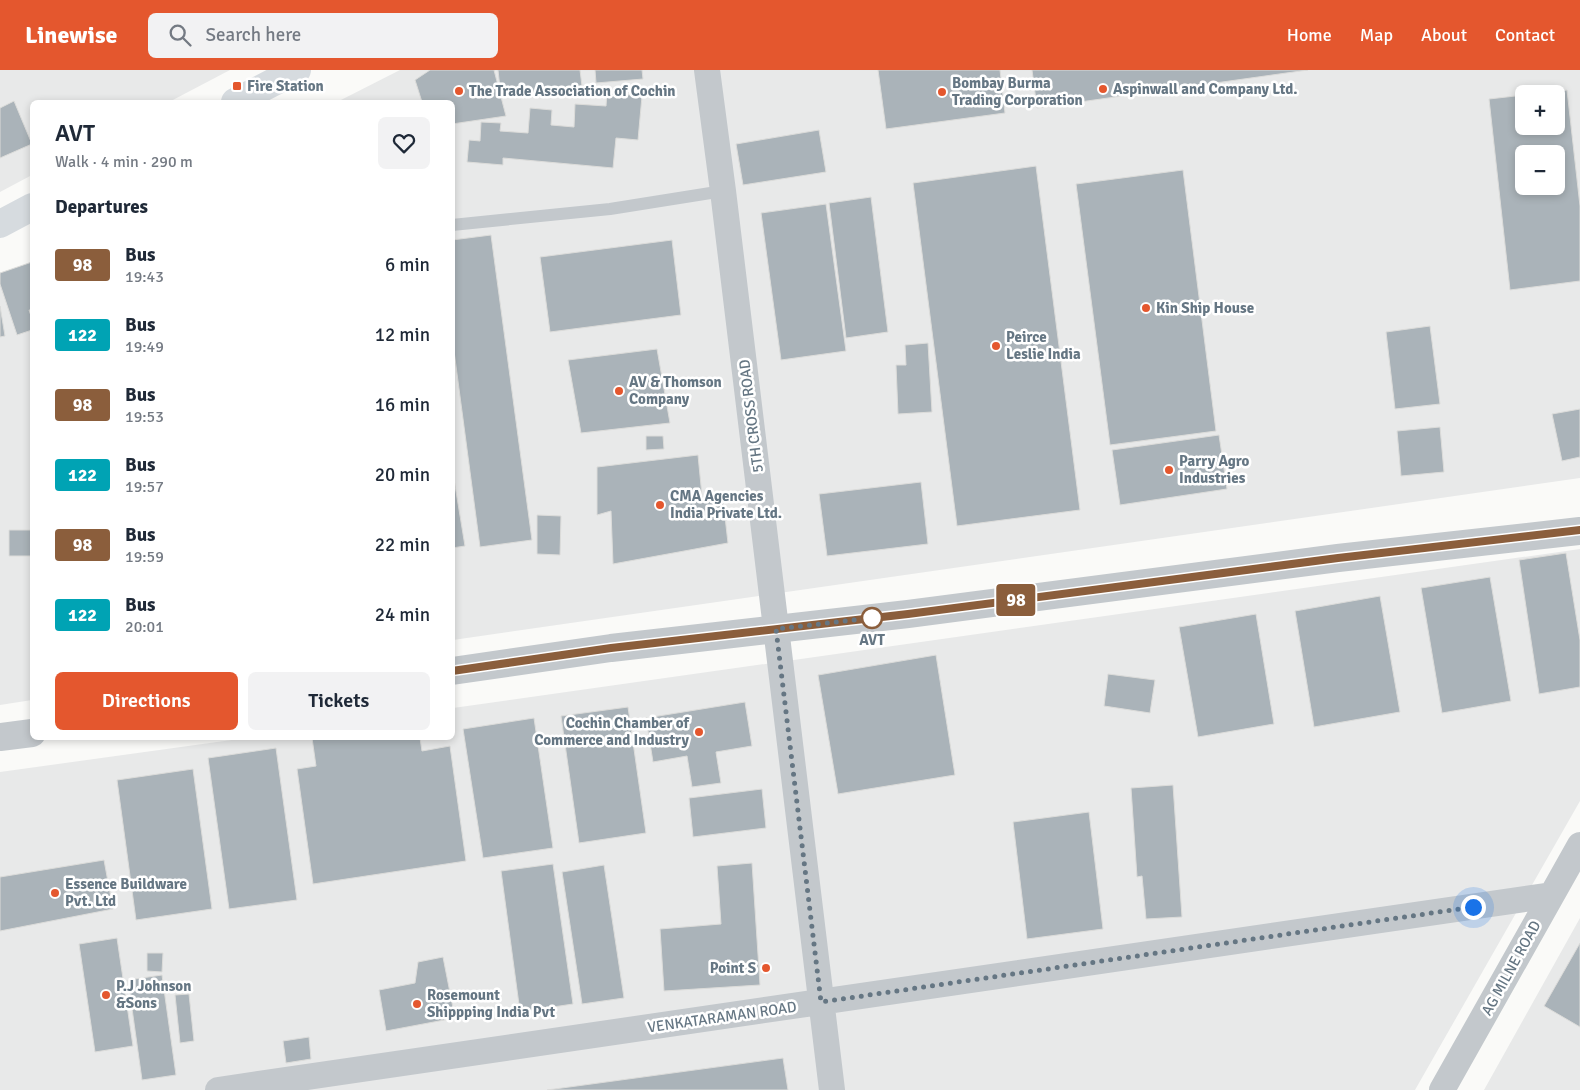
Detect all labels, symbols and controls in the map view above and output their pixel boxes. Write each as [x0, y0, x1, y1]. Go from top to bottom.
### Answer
search box [148, 13, 498, 58]
text: Linewise [25, 20, 118, 50]
icon: search [166, 21, 194, 49]
text: Search here [206, 23, 301, 47]
text: Home [1287, 24, 1332, 46]
text: Map [1360, 24, 1393, 46]
text: About [1421, 24, 1467, 46]
text: Contact [1495, 24, 1555, 46]
place label: Bombay Burma Trading Corporation [952, 74, 1083, 109]
place label: Fire Station [247, 77, 324, 95]
marker: Fire Station [231, 80, 243, 92]
place label: Aspinwall and Company Ltd. [1113, 80, 1298, 98]
place label: The Trade Association of Cochin [469, 82, 676, 100]
marker: Aspinwall and Company Ltd. [1097, 83, 1109, 95]
marker: The Trade Association of Cochin [453, 85, 465, 97]
map controls [1515, 85, 1565, 195]
button: + [1515, 85, 1565, 135]
marker: Bombay Burma Trading Corporation [936, 86, 948, 98]
button: heart [378, 117, 430, 169]
text: AVT [55, 118, 95, 148]
button: − [1515, 145, 1565, 195]
text: Walk · 4 min · 290 m [55, 152, 193, 172]
text: Departures [55, 195, 148, 219]
text: Bus [125, 243, 156, 267]
text: 6 min [385, 253, 430, 277]
text: 98 [73, 254, 92, 276]
text: 19:43 [125, 267, 164, 287]
place label: Kin Ship House [1156, 299, 1254, 317]
marker: Kin Ship House [1140, 302, 1152, 314]
text: Bus [125, 313, 156, 337]
text: 12 min [375, 323, 430, 347]
text: 122 [68, 324, 97, 346]
place label: Peirce Leslie India [1006, 328, 1081, 363]
text: 19:49 [125, 337, 164, 357]
marker: Peirce Leslie India [990, 340, 1002, 352]
street label: 5TH CROSS ROAD [735, 358, 767, 474]
place label: AV & Thomson Company [629, 373, 722, 408]
text: Bus [125, 383, 156, 407]
marker: AV & Thomson Company [613, 385, 625, 397]
text: 16 min [375, 393, 430, 417]
text: 98 [73, 394, 92, 416]
text: 19:53 [125, 407, 164, 427]
place label: Parry Agro Industries [1179, 452, 1250, 487]
text: Bus [125, 453, 156, 477]
text: 20 min [375, 463, 430, 487]
text: 122 [68, 464, 97, 486]
marker: Parry Agro Industries [1163, 464, 1175, 476]
text: 19:57 [125, 477, 164, 497]
place label: CMA Agencies India Private Ltd. [670, 487, 782, 522]
marker: CMA Agencies India Private Ltd. [654, 499, 666, 511]
text: Bus [125, 523, 156, 547]
text: 22 min [375, 533, 430, 557]
text: 98 [73, 534, 92, 556]
text: 19:59 [125, 547, 164, 567]
line badge: 98 [994, 584, 1038, 616]
text: 98 [1006, 589, 1026, 611]
text: Bus [125, 593, 156, 617]
text: 24 min [375, 603, 430, 627]
text: 122 [68, 604, 97, 626]
marker: AVT [861, 607, 883, 629]
text: 20:01 [125, 617, 164, 637]
place label: AVT [859, 631, 885, 649]
button: Directions [55, 672, 238, 730]
button: Tickets [248, 672, 430, 730]
place label: Cochin Chamber of Commerce and Industry [534, 714, 691, 749]
marker: Cochin Chamber of Commerce and Industry [693, 726, 705, 738]
place label: Essence Buildware Pvt. Ltd [65, 875, 187, 910]
marker: Essence Buildware Pvt. Ltd [49, 887, 61, 899]
your location [1461, 895, 1486, 920]
street label: AG MILNE ROAD [1478, 918, 1544, 1018]
place label: Point S [710, 959, 756, 977]
marker: Point S [760, 962, 772, 974]
place label: P.J Johnson &Sons [116, 977, 191, 1012]
place label: Rosemount Shippping India Pvt [427, 986, 555, 1021]
marker: P.J Johnson &Sons [100, 989, 112, 1001]
marker: Rosemount Shippping India Pvt [411, 998, 423, 1010]
street label: VENKATARAMAN ROAD [646, 998, 798, 1036]

